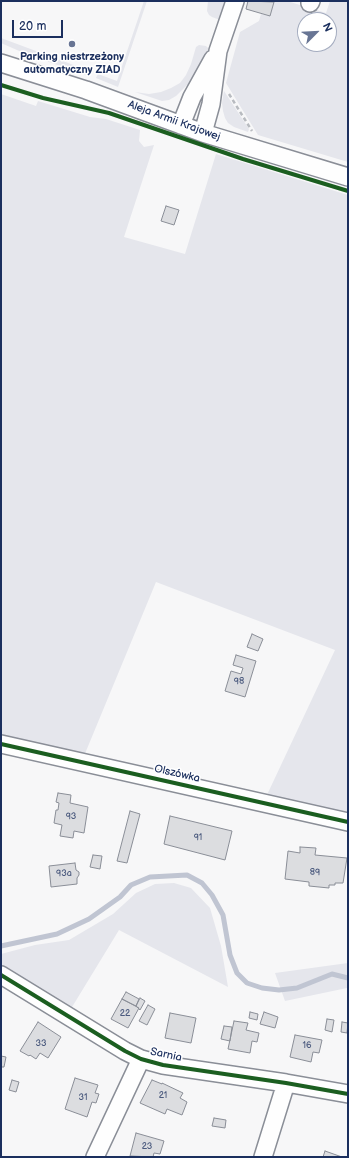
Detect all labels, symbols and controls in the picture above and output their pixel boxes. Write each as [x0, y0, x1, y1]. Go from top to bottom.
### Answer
scale bar [14, 12, 65, 38]
north arrow [297, 12, 337, 52]
text: 20 m [19, 19, 46, 34]
text: N [320, 21, 335, 34]
marker: Parking niestrzeżony automatyczny ZIAD [67, 39, 77, 49]
place label: Parking niestrzeżony automatyczny ZIAD [20, 50, 124, 76]
street label: Aleja Armii Krajowej [126, 98, 222, 144]
house number: 98 [234, 677, 244, 687]
street label: Olszówka [153, 762, 201, 786]
house number: 93 [66, 812, 76, 822]
house number: 91 [194, 833, 202, 843]
house number: 89 [310, 868, 320, 878]
house number: 93a [56, 869, 72, 879]
house number: 22 [120, 1009, 130, 1019]
house number: 33 [35, 1039, 47, 1049]
house number: 16 [303, 1041, 311, 1051]
street label: Sarnia [149, 1045, 183, 1065]
house number: 21 [159, 1091, 167, 1101]
house number: 31 [78, 1093, 88, 1103]
house number: 23 [142, 1142, 152, 1152]

